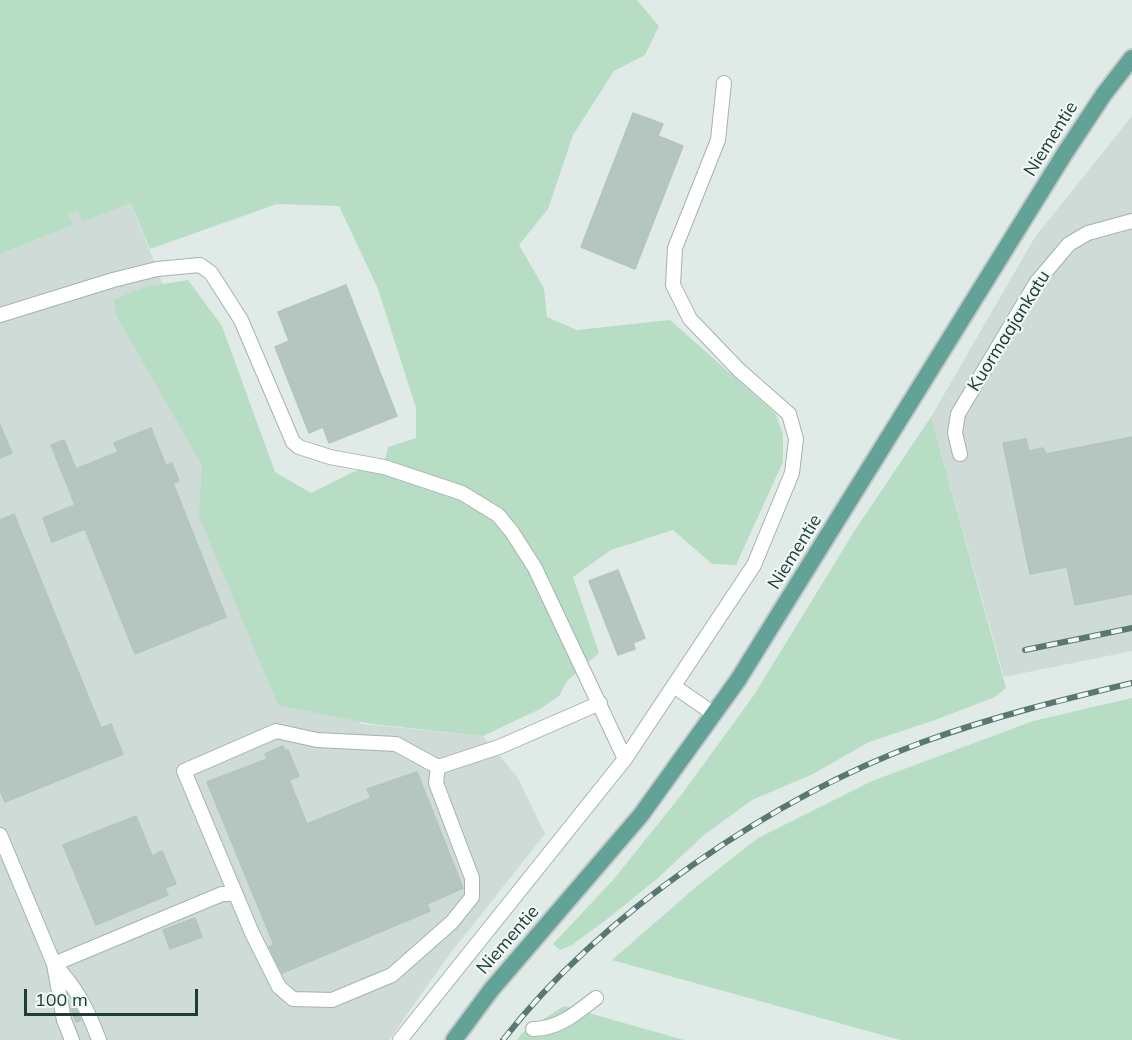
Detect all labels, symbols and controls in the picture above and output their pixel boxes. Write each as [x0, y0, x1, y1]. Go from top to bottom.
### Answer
street label: Niementie [1020, 98, 1082, 180]
street label: Kuormaajankatu [963, 267, 1055, 395]
street label: Niementie [764, 511, 826, 593]
street label: Niementie [472, 901, 544, 979]
scale bar [27, 977, 201, 1015]
text: 100 m [35, 988, 88, 1011]

